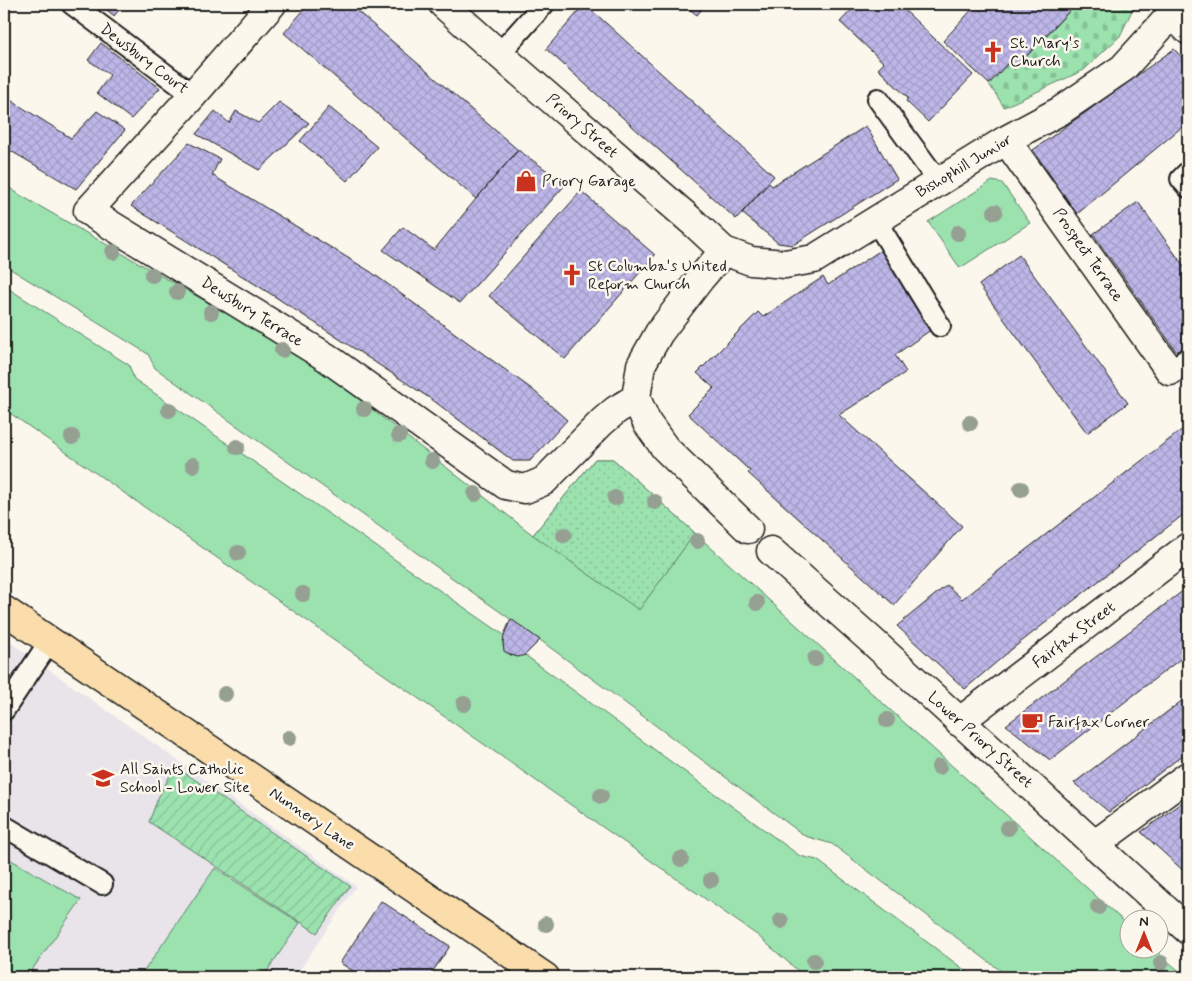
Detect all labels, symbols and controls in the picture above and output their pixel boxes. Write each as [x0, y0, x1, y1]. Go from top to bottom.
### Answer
street label: Dewsbury Court [96, 19, 193, 99]
place label: St. Mary's Church [1010, 33, 1079, 72]
church icon: St. Mary's Church [980, 39, 1006, 65]
street label: Priory Street [542, 89, 622, 163]
street label: Bishophill Junior [912, 129, 1016, 203]
shop icon: Priory Garage [513, 168, 539, 194]
place label: Priory Garage [542, 171, 636, 192]
street label: Prospect Terrace [1048, 204, 1128, 307]
place label: St Columba's United Reform Church [588, 256, 727, 297]
church icon: St Columba's United Reform Church [559, 262, 585, 288]
street label: Dewsbury Terrace [197, 272, 307, 352]
street label: Fairfax Street [1028, 597, 1120, 673]
street label: Lower Priory Street [923, 687, 1037, 793]
cafe icon: Fairfax Corner [1019, 709, 1045, 735]
place label: Fairfax Corner [1048, 712, 1150, 733]
place label: All Saints Catholic School - Lower Site [120, 759, 250, 798]
school or university icon: All Saints Catholic School - Lower Site [90, 765, 116, 791]
street label: Nunnery Lane [265, 783, 359, 855]
north arrow [1120, 908, 1170, 958]
text: N [1139, 913, 1149, 931]

